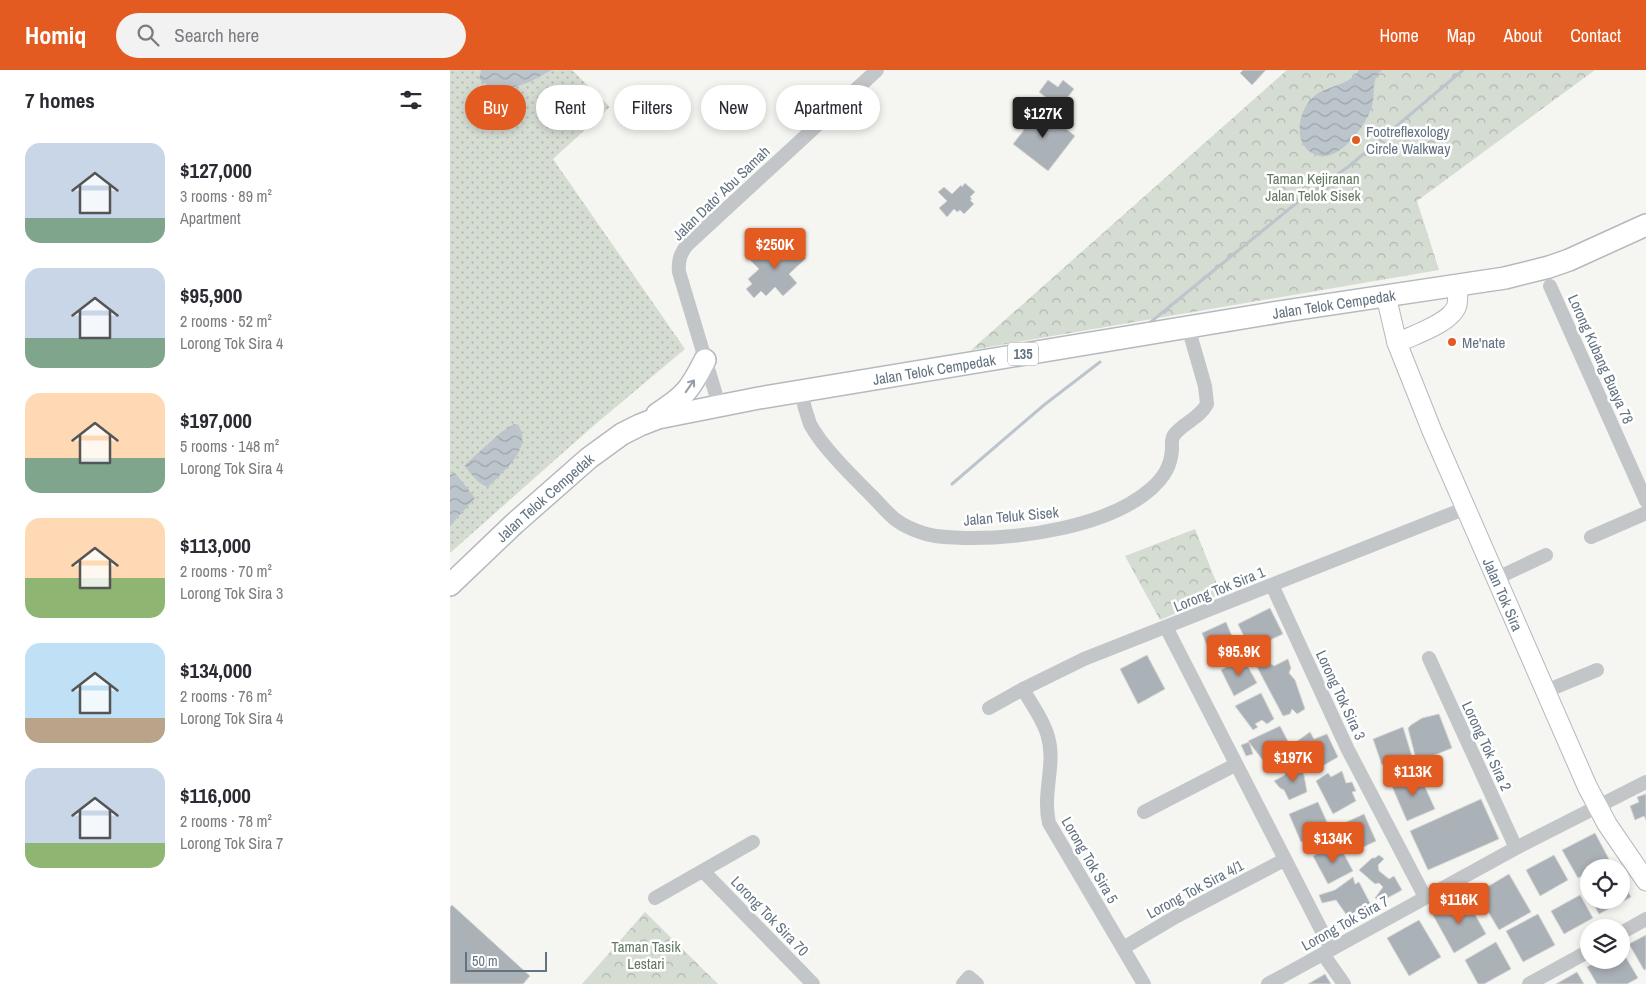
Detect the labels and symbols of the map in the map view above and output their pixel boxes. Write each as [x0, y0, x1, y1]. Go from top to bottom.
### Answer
pin: $127K [1008, 97, 1078, 139]
place label: Footreflexology Circle Walkway [1366, 121, 1451, 159]
marker: Footreflexology Circle Walkway [1350, 134, 1362, 146]
street label: Jalan Dato' Abu Samah [668, 141, 774, 245]
park label: Taman Kejiranan Jalan Telok Sisek [1265, 168, 1362, 206]
pin: $250K [740, 228, 810, 270]
street label: Jalan Telok Cempedak [1271, 284, 1398, 323]
street label: Lorong Kubang Buaya 78 [1563, 291, 1639, 427]
place label: Me'nate [1462, 332, 1506, 353]
marker: Me'nate [1446, 336, 1458, 348]
road number: 135 [1008, 342, 1038, 366]
street label: Jalan Telok Cempedak [871, 348, 998, 390]
one-way arrow [685, 379, 695, 393]
street label: Jalan Telok Cempedak [491, 448, 599, 546]
street label: Jalan Teluk Sisek [963, 501, 1060, 531]
street label: Jalan Tok Sira [1478, 554, 1528, 634]
street label: Lorong Tok Sira 1 [1170, 561, 1268, 617]
pin: $95.9K [1198, 634, 1280, 677]
street label: Lorong Tok Sira 3 [1311, 647, 1371, 743]
street label: Lorong Tok Sira 2 [1457, 698, 1517, 794]
pin: $197K [1258, 740, 1328, 783]
pin: $113K [1378, 754, 1448, 797]
street label: Lorong Tok Sira 5 [1057, 813, 1123, 907]
pin: $134K [1298, 822, 1368, 864]
street label: Lorong Tok Sira 4/1 [1143, 855, 1247, 923]
street label: Lorong Tok Sira 70 [726, 871, 814, 961]
pin: $116K [1424, 882, 1494, 925]
street label: Lorong Tok Sira 7 [1298, 890, 1393, 956]
park label: Taman Tasik Lestari [611, 936, 682, 974]
scale bar [465, 949, 548, 972]

